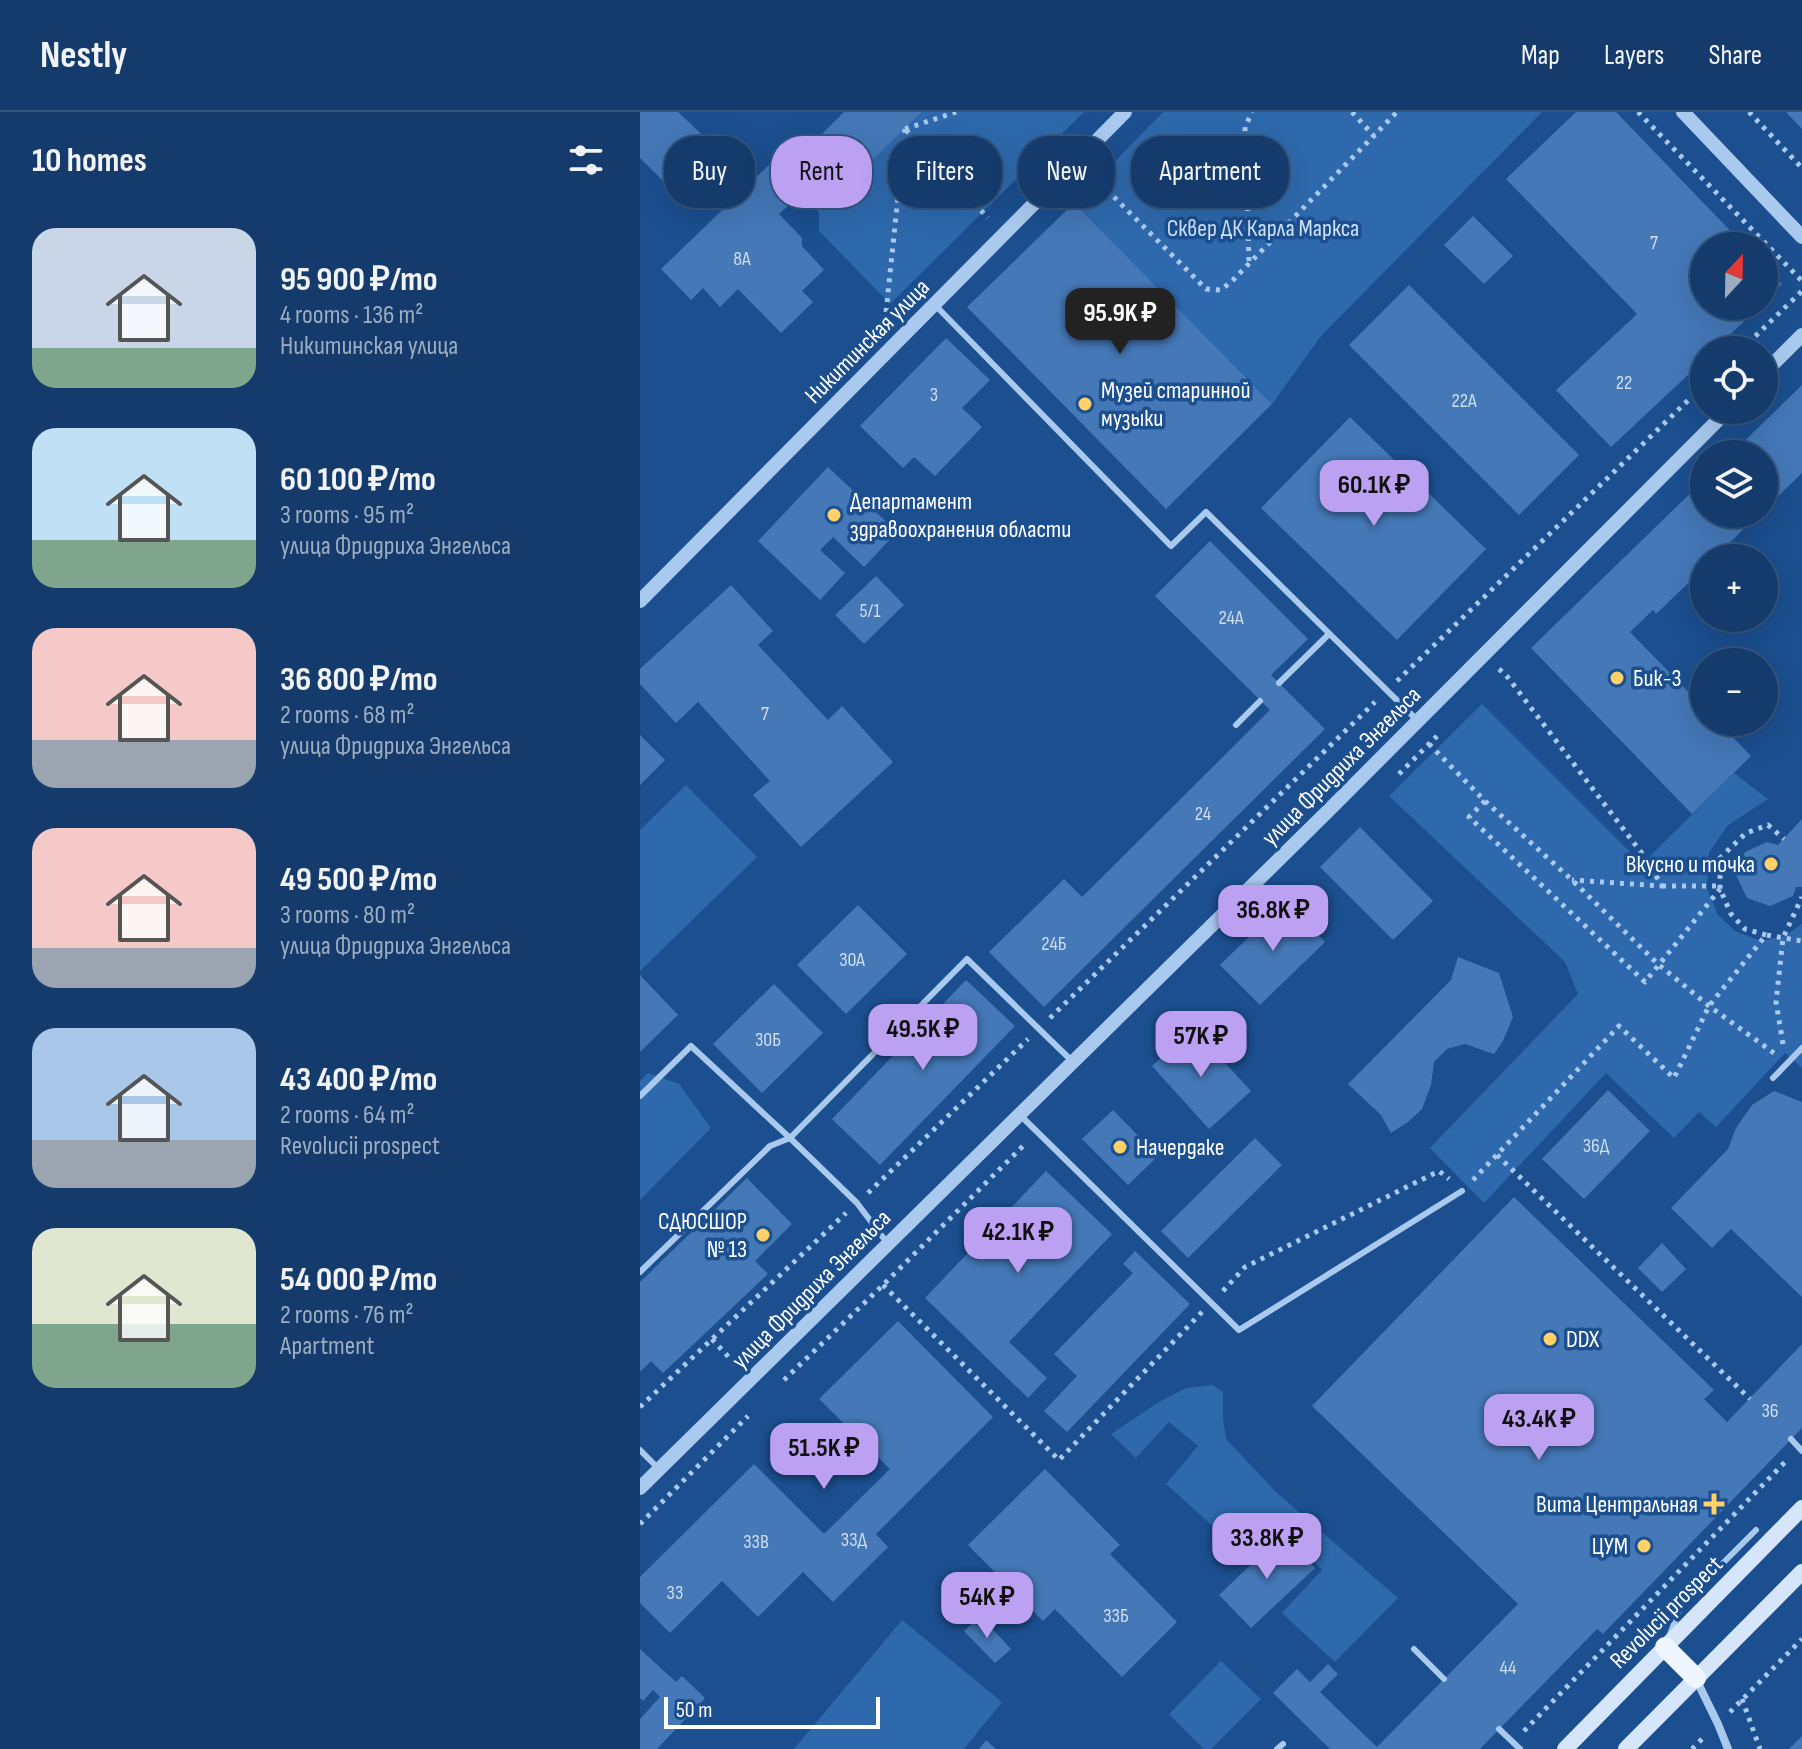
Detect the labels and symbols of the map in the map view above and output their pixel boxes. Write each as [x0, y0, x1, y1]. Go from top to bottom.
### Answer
park label: Сквер ДК Карла Маркса [1167, 214, 1359, 243]
house number: 7 [1650, 231, 1658, 255]
north arrow [1690, 232, 1778, 320]
house number: 8А [733, 247, 751, 271]
street label: Никитинская улица [799, 273, 936, 410]
pin: 95.9K ₽ [1046, 288, 1194, 356]
house number: 22 [1616, 371, 1632, 395]
place label: Музей старинной музыки [1101, 376, 1251, 433]
house number: 3 [930, 383, 938, 407]
house number: 22А [1451, 389, 1477, 413]
marker: Музей старинной музыки [1076, 395, 1094, 413]
pin: 60.1K ₽ [1300, 460, 1448, 528]
place label: Департамент здравоохранения области [850, 487, 1071, 544]
marker: Департамент здравоохранения области [825, 506, 843, 524]
house number: 5/1 [860, 599, 880, 623]
house number: 24А [1218, 606, 1244, 630]
place label: Бик-3 [1633, 664, 1682, 693]
marker: Бик-3 [1608, 669, 1626, 687]
street label: улица Фридриха Энгельса [1256, 681, 1427, 852]
house number: 7 [761, 702, 769, 726]
house number: 24 [1195, 802, 1211, 826]
place label: Вкусно и точка [1626, 850, 1755, 879]
marker: Вкусно и точка [1762, 855, 1780, 873]
pin: 36.8K ₽ [1199, 885, 1347, 953]
house number: 24Б [1041, 932, 1067, 956]
house number: 30А [839, 948, 865, 972]
pin: 49.5K ₽ [849, 1004, 997, 1072]
pin: 57K ₽ [1145, 1011, 1257, 1079]
house number: 30Б [755, 1028, 781, 1052]
place label: Начердаке [1136, 1133, 1224, 1162]
house number: 36Д [1583, 1134, 1610, 1158]
marker: Начердаке [1111, 1138, 1129, 1156]
street label: улица Фридриха Энгельса [726, 1204, 897, 1375]
place label: СДЮСШОР № 13 [658, 1207, 747, 1264]
pin: 42.1K ₽ [944, 1207, 1092, 1275]
marker: СДЮСШОР № 13 [754, 1226, 772, 1244]
place label: DDX [1566, 1325, 1600, 1354]
marker: DDX [1541, 1330, 1559, 1348]
pin: 43.4K ₽ [1465, 1394, 1613, 1462]
house number: 36 [1761, 1399, 1779, 1423]
pin: 51.5K ₽ [750, 1423, 898, 1491]
place label: Вита Центральная [1536, 1490, 1698, 1519]
marker: Вита Центральная [1705, 1495, 1723, 1513]
pin: 33.8K ₽ [1193, 1513, 1341, 1581]
house number: 33Д [841, 1528, 868, 1552]
house number: 33В [743, 1530, 769, 1554]
place label: ЦУМ [1592, 1532, 1628, 1561]
marker: ЦУМ [1635, 1537, 1653, 1555]
street label: Revolucii prospect [1604, 1550, 1729, 1675]
pin: 54K ₽ [931, 1572, 1043, 1640]
house number: 33 [667, 1581, 683, 1605]
house number: 33Б [1103, 1604, 1129, 1628]
house number: 44 [1500, 1656, 1516, 1680]
scale bar [664, 1693, 880, 1729]

